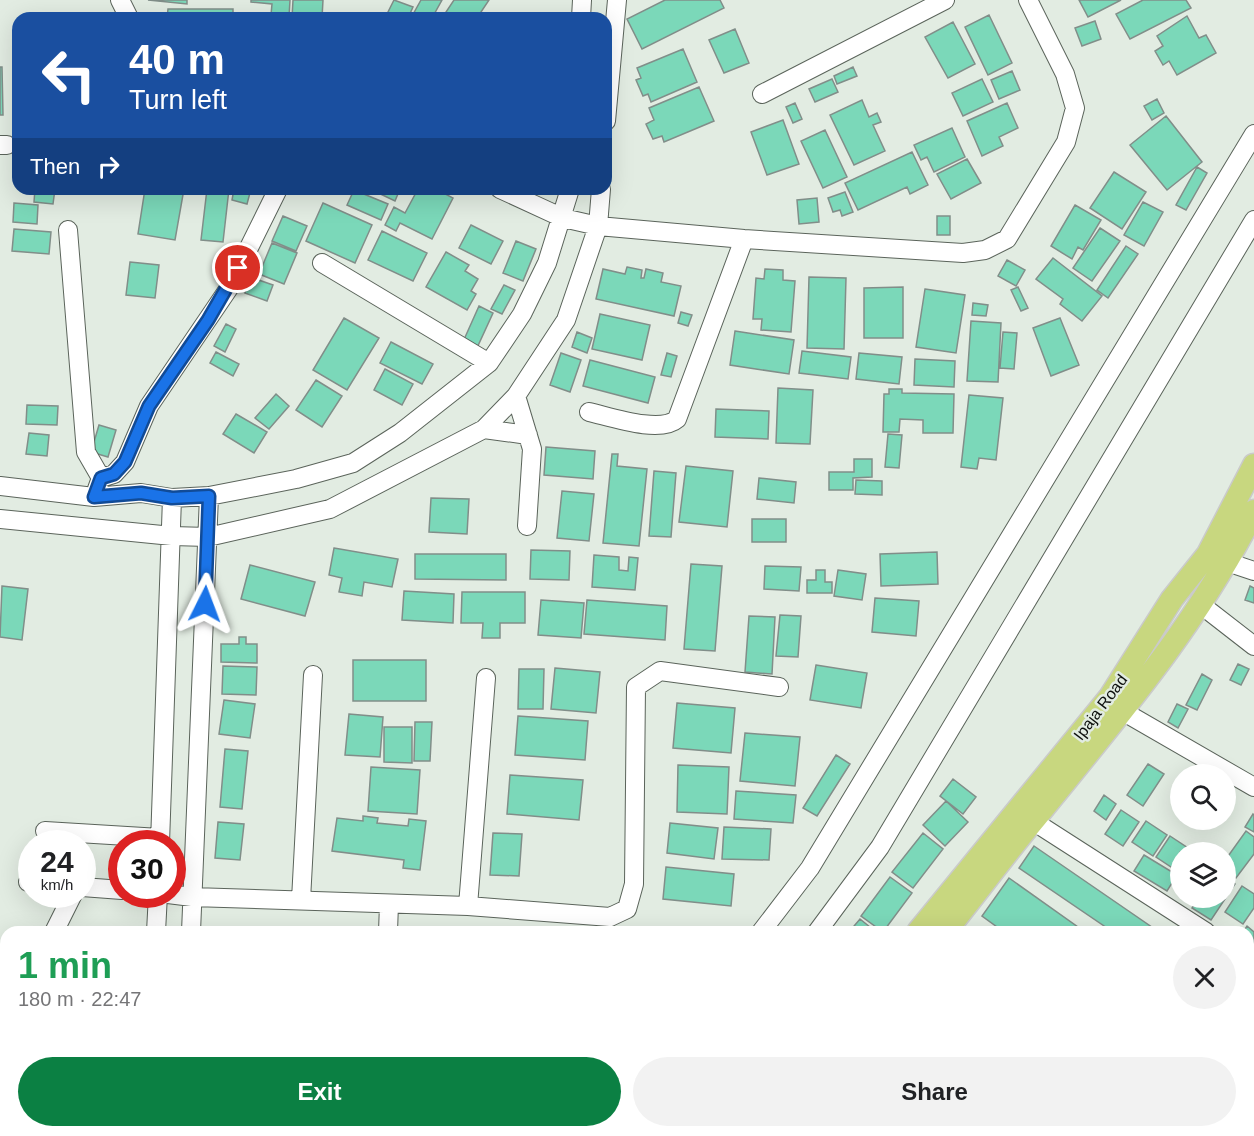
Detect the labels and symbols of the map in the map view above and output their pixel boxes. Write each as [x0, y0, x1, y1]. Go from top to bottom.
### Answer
pin [212, 242, 263, 293]
position arrow [173, 572, 237, 636]
street label: Ipaja Road [1070, 671, 1130, 743]
speed limit sign: 30 [108, 830, 186, 908]

